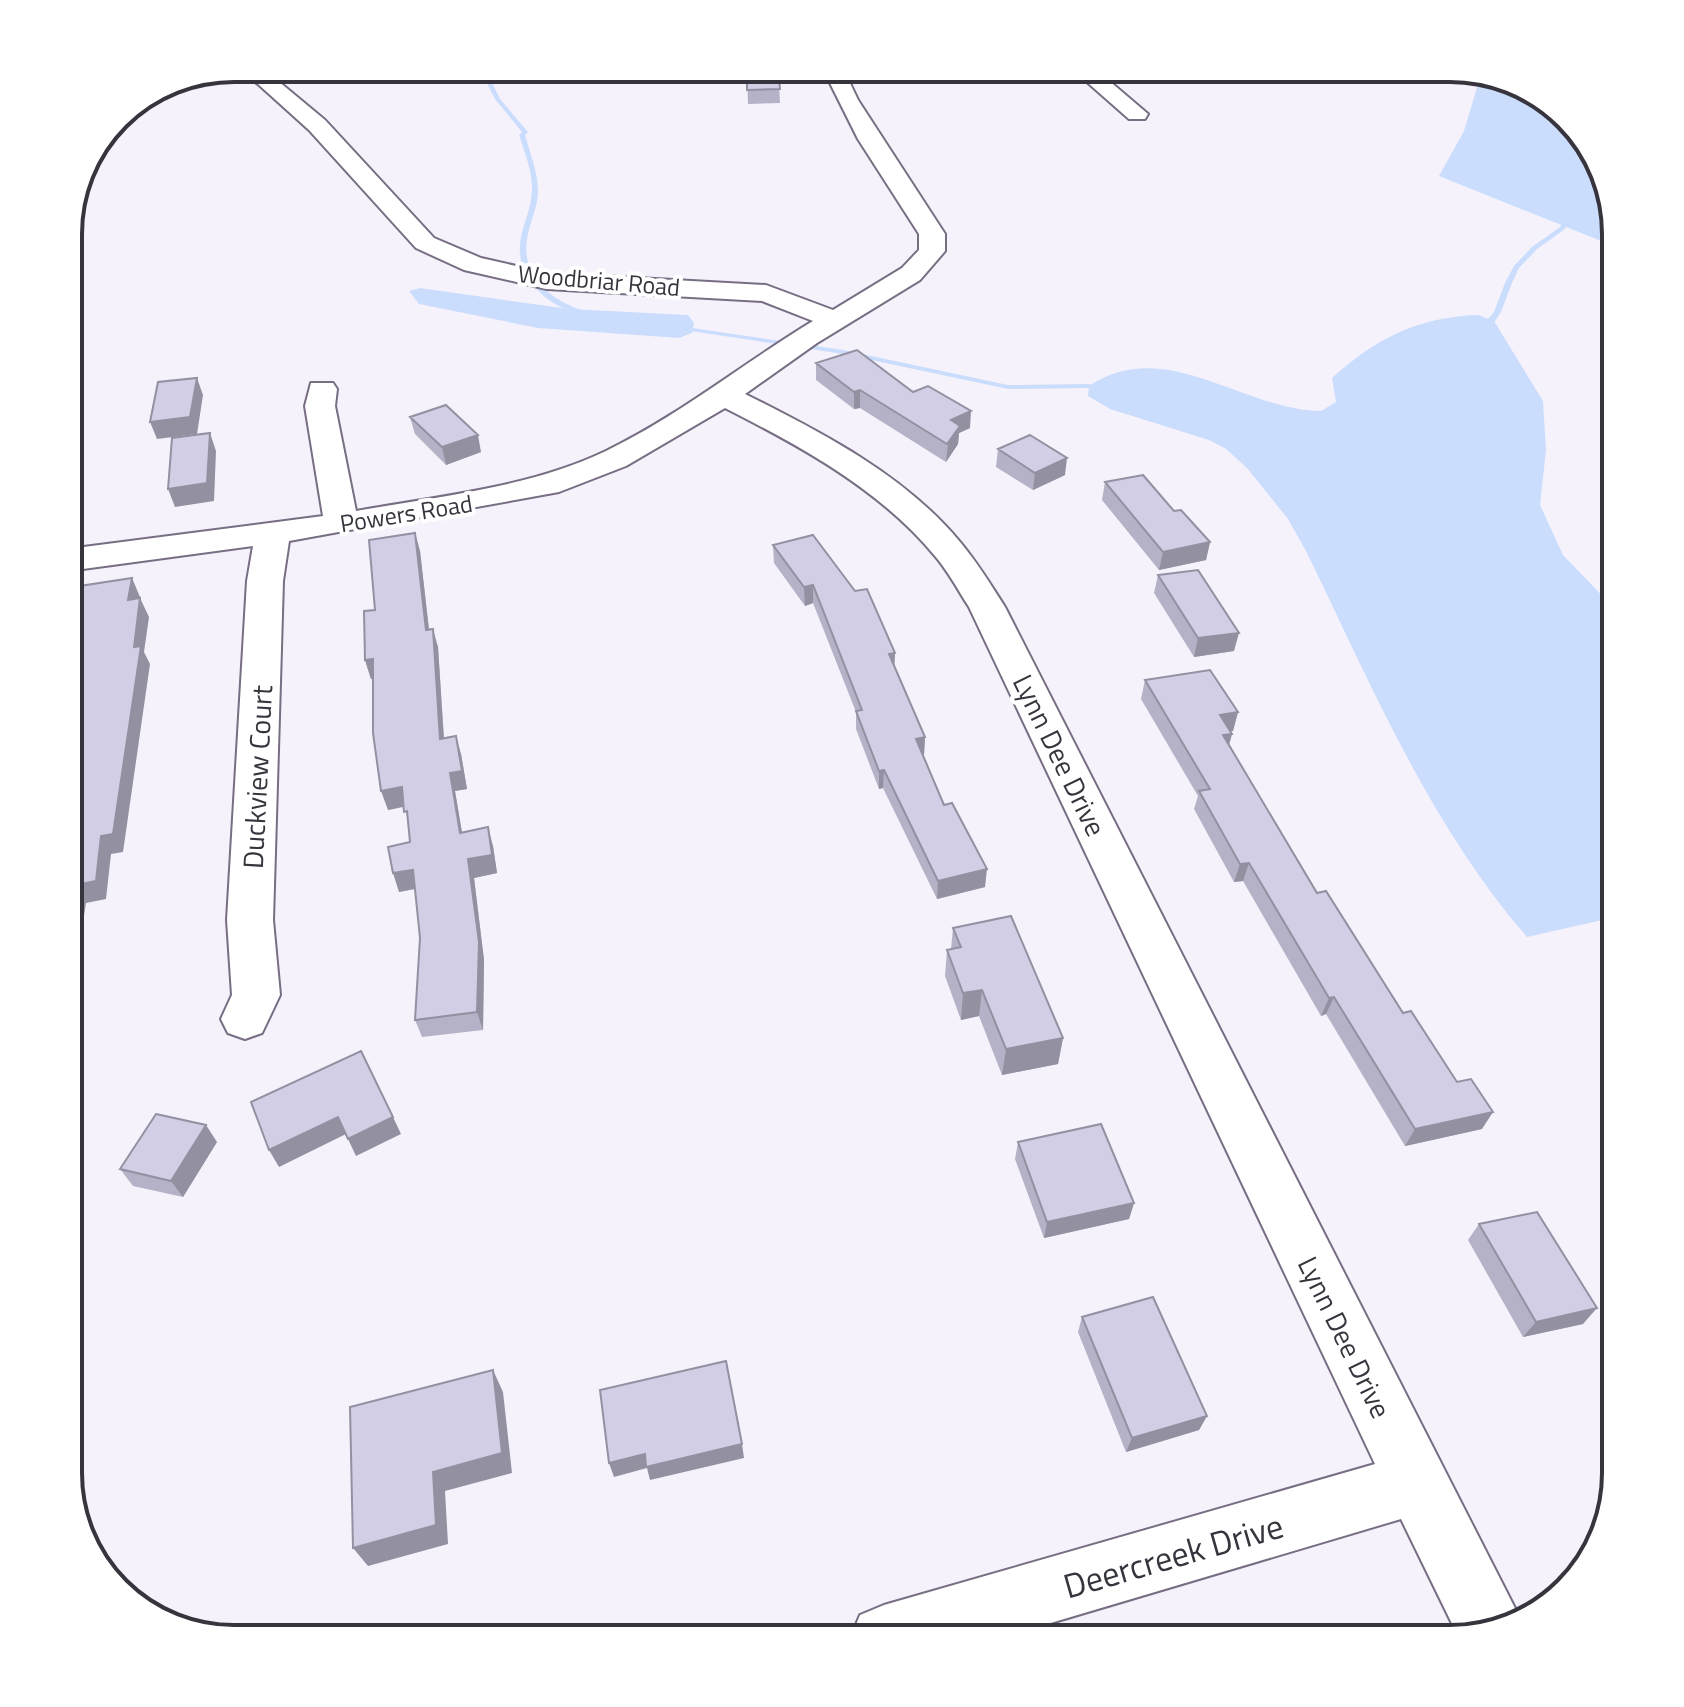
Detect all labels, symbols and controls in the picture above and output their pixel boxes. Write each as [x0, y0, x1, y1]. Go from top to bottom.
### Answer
street label: Woodbriar Road [516, 255, 682, 305]
street label: Powers Road [337, 485, 475, 541]
street label: Lynn Dee Drive [1002, 667, 1118, 843]
street label: Duckview Court [231, 684, 283, 870]
street label: Lynn Dee Drive [1287, 1249, 1403, 1425]
street label: Deercreek Drive [1057, 1499, 1289, 1611]

